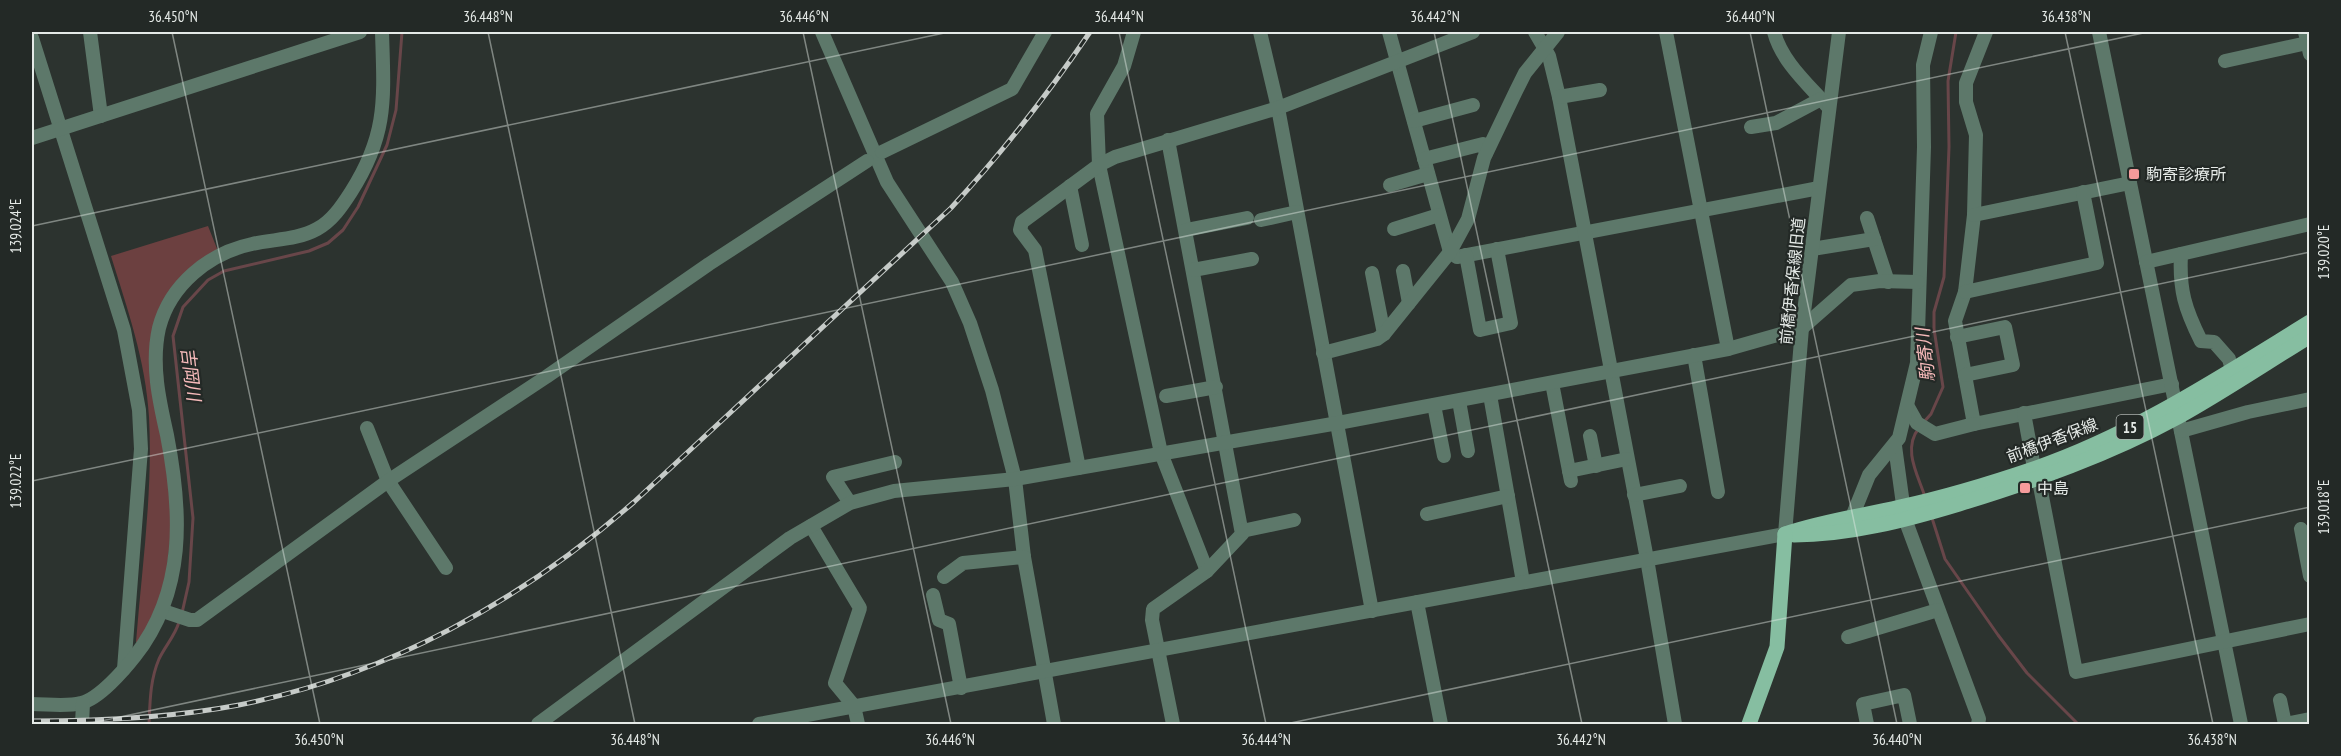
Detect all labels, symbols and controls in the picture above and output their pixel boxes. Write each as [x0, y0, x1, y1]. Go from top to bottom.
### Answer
text: 36.450°N [148, 7, 198, 26]
text: 36.448°N [463, 7, 513, 26]
text: 36.446°N [779, 7, 829, 26]
text: 36.444°N [1094, 7, 1144, 26]
text: 36.442°N [1410, 7, 1460, 26]
text: 36.440°N [1725, 7, 1775, 26]
text: 36.438°N [2041, 7, 2091, 26]
place label: 駒寄診療所 [2146, 164, 2226, 184]
marker: 駒寄診療所 [2127, 167, 2141, 181]
text: 139.024°E [6, 199, 25, 253]
street label: 前橋伊香保線旧道 [1775, 216, 1809, 346]
text: 139.020°E [2314, 225, 2333, 279]
water label: 駒寄川 [1911, 325, 1939, 383]
water label: 吉岡川 [176, 346, 206, 404]
street label: 前橋伊香保線 [2004, 413, 2100, 467]
road number: 15 [2116, 415, 2144, 439]
text: 139.022°E [6, 454, 25, 508]
place label: 中島 [2037, 478, 2069, 498]
text: 139.018°E [2314, 480, 2333, 534]
marker: 中島 [2018, 481, 2032, 495]
text: 36.450°N [294, 730, 344, 749]
text: 36.448°N [610, 730, 660, 749]
text: 36.446°N [925, 730, 975, 749]
text: 36.444°N [1241, 730, 1291, 749]
text: 36.442°N [1556, 730, 1606, 749]
text: 36.440°N [1872, 730, 1922, 749]
text: 36.438°N [2187, 730, 2237, 749]

